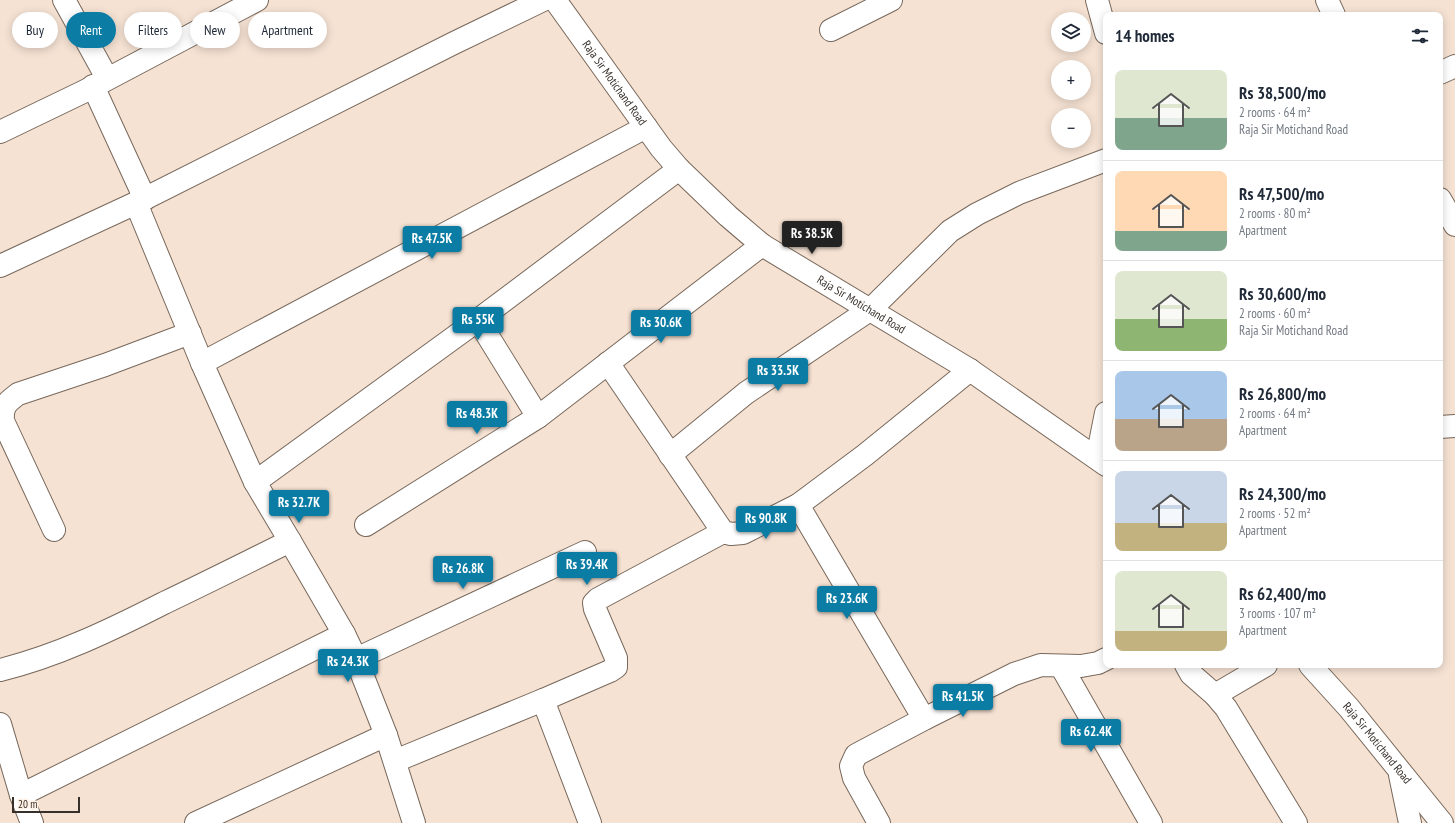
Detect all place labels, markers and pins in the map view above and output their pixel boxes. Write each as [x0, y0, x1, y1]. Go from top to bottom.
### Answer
pin: Rs 38.5K [771, 221, 853, 255]
pin: Rs 47.5K [391, 226, 473, 260]
pin: Rs 55K [445, 307, 511, 341]
pin: Rs 30.6K [620, 310, 702, 344]
pin: Rs 33.5K [737, 358, 819, 392]
pin: Rs 48.3K [436, 401, 518, 435]
pin: Rs 32.7K [258, 490, 340, 524]
pin: Rs 90.8K [725, 506, 807, 540]
pin: Rs 39.4K [546, 552, 628, 586]
pin: Rs 26.8K [422, 556, 504, 590]
pin: Rs 23.6K [806, 586, 888, 620]
pin: Rs 24.3K [307, 649, 389, 683]
pin: Rs 41.5K [922, 684, 1004, 718]
pin: Rs 62.4K [1050, 719, 1132, 753]

